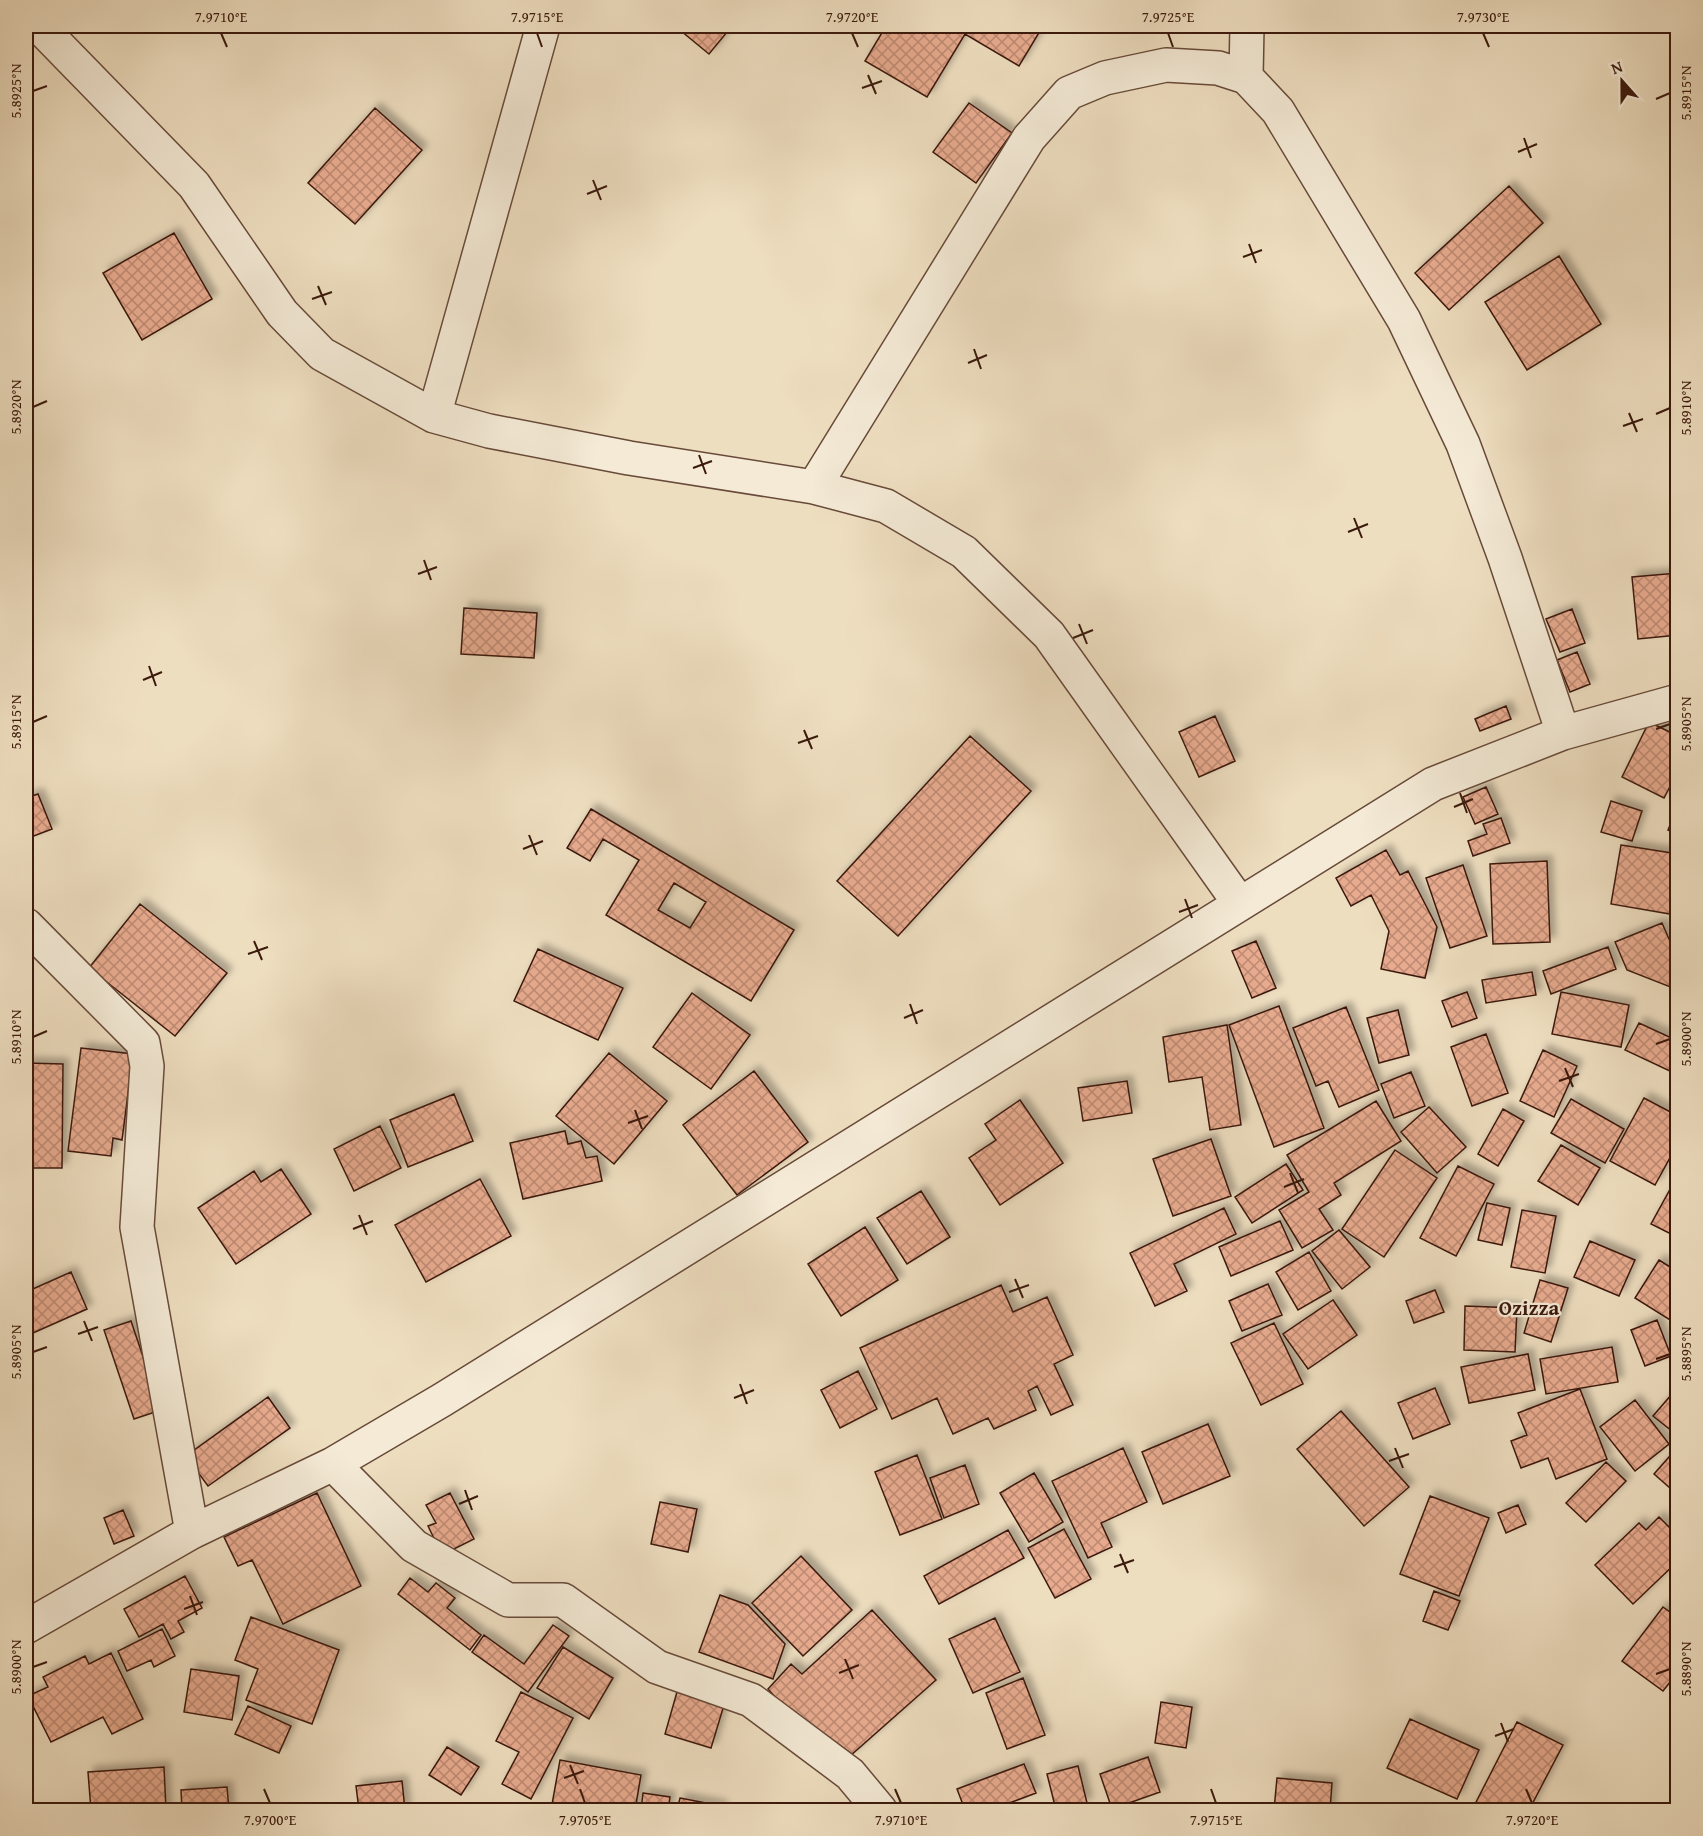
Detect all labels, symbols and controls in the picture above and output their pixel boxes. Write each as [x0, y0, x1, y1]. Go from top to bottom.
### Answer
text: 7.9710°E [195, 6, 248, 27]
text: 7.9715°E [511, 6, 564, 27]
text: 7.9720°E [826, 6, 879, 27]
text: 7.9725°E [1142, 6, 1195, 27]
text: 7.9730°E [1457, 6, 1510, 27]
north arrow [1592, 51, 1652, 111]
text: N [1607, 54, 1626, 80]
text: 5.8925°N [5, 63, 26, 118]
text: 5.8915°N [1675, 65, 1696, 120]
text: 5.8920°N [5, 379, 26, 434]
text: 5.8910°N [1675, 380, 1696, 435]
text: 5.8915°N [5, 694, 26, 749]
text: 5.8905°N [1675, 696, 1696, 751]
text: 5.8910°N [5, 1009, 26, 1064]
text: 5.8900°N [1675, 1011, 1696, 1066]
district label: Ozizza [1499, 1292, 1559, 1323]
text: 5.8905°N [5, 1324, 26, 1379]
text: 5.8895°N [1675, 1326, 1696, 1381]
text: 5.8900°N [5, 1639, 26, 1694]
text: 5.8890°N [1675, 1641, 1696, 1696]
text: 7.9700°E [244, 1809, 297, 1830]
text: 7.9705°E [559, 1809, 612, 1830]
text: 7.9710°E [875, 1809, 928, 1830]
text: 7.9715°E [1190, 1809, 1243, 1830]
text: 7.9720°E [1506, 1809, 1559, 1830]

